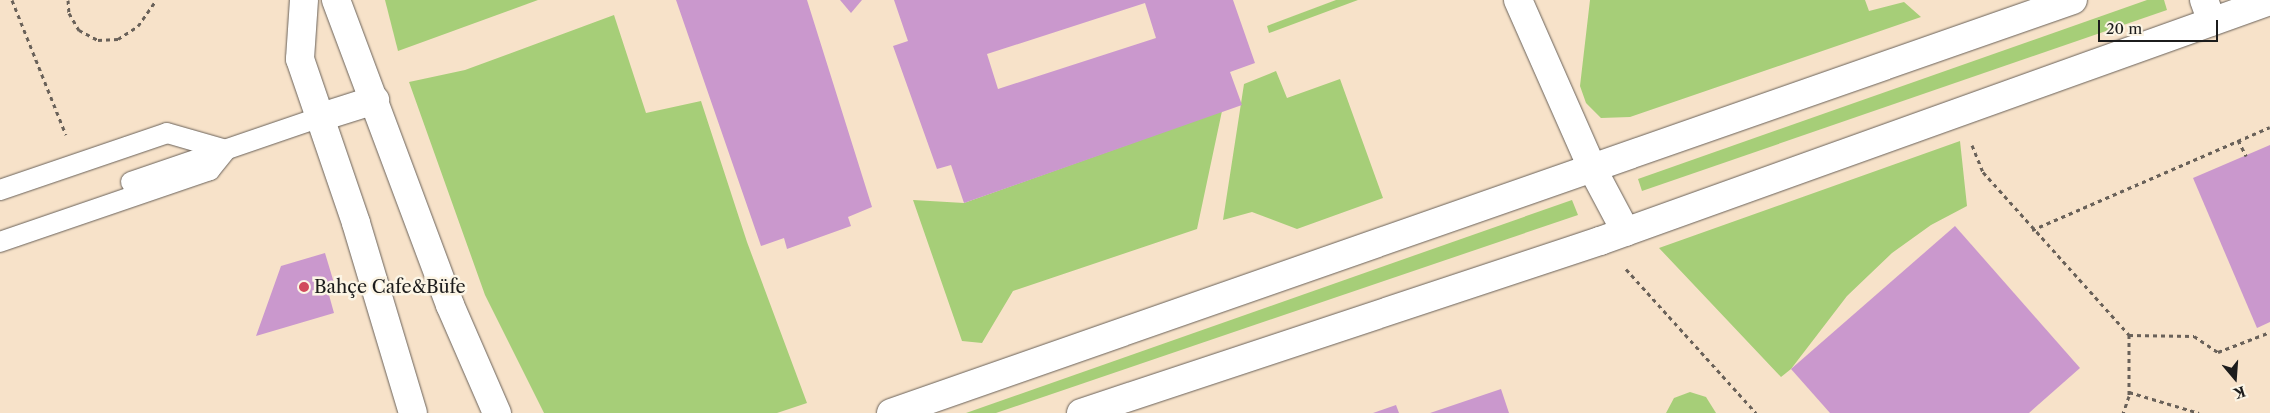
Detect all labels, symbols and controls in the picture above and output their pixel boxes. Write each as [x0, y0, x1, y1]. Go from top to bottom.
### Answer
scale bar [2100, 10, 2220, 42]
text: 20 m [2106, 19, 2142, 38]
place label: Bahçe Cafe&Büfe [314, 276, 466, 298]
marker: Bahçe Cafe&Büfe [298, 281, 310, 293]
north arrow [2210, 353, 2260, 403]
text: K [2232, 382, 2248, 403]

